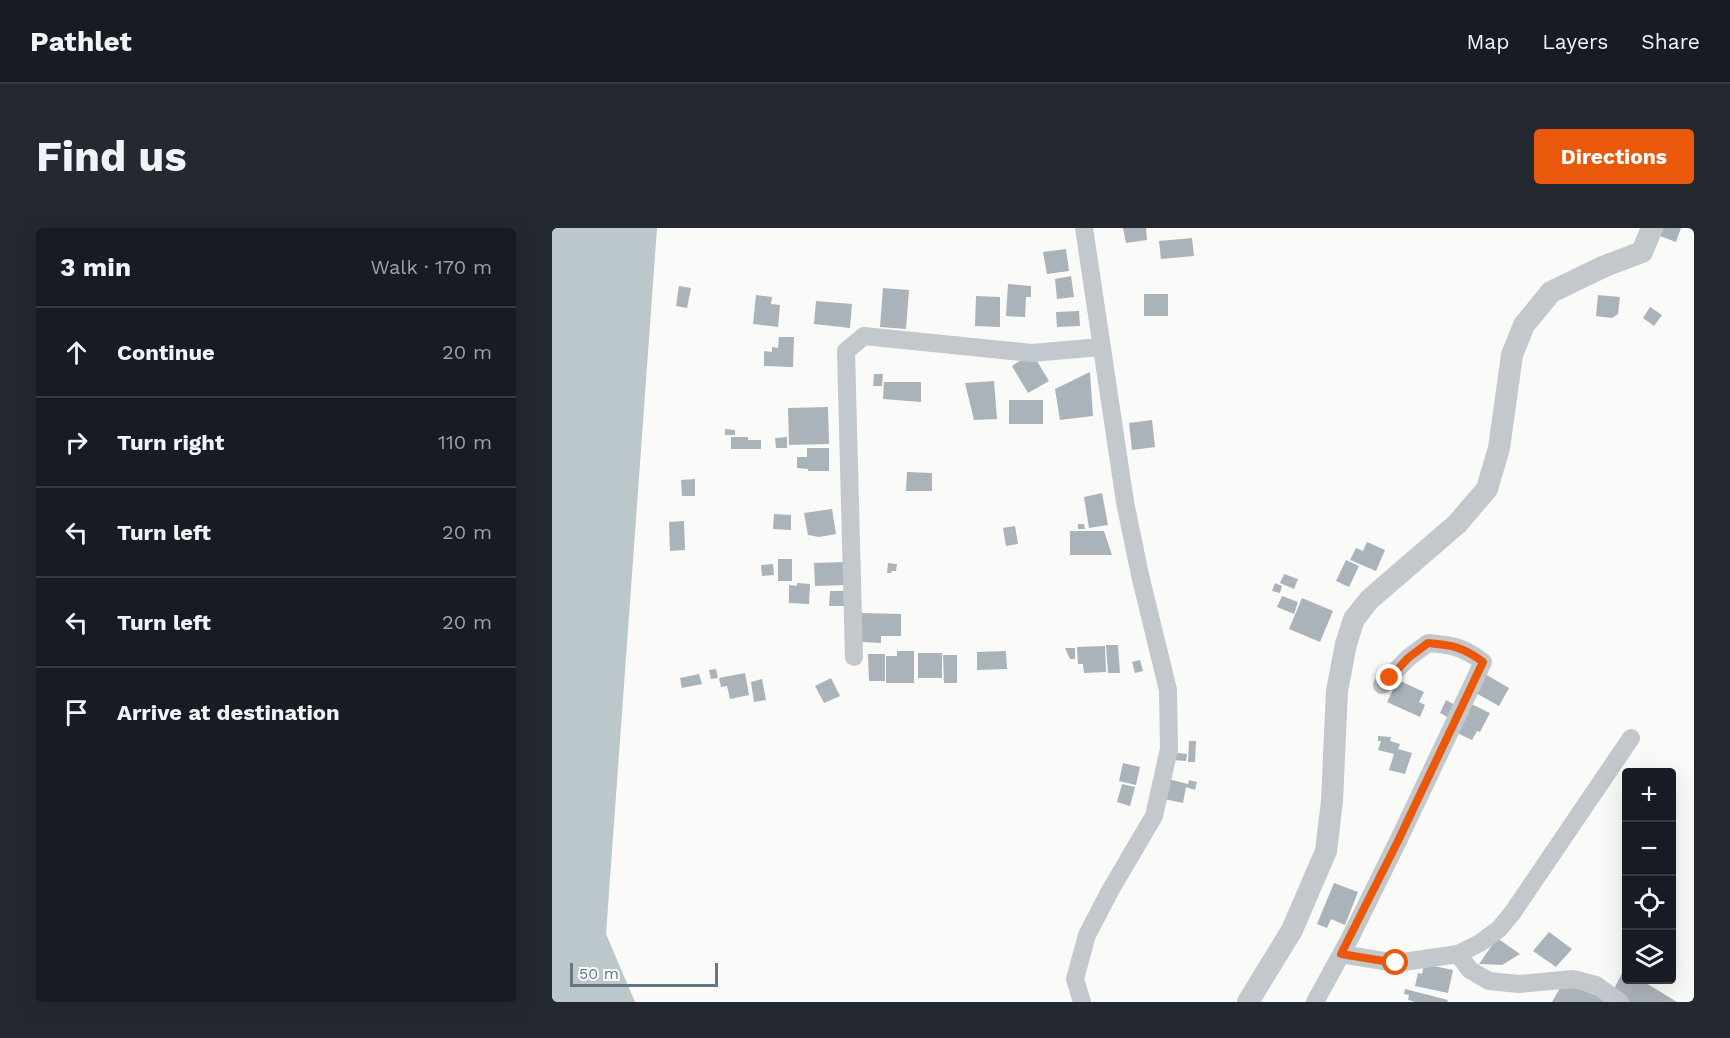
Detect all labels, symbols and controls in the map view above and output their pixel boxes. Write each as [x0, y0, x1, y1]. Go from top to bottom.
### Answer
text: Pathlet [30, 25, 132, 58]
text: Map [1466, 29, 1509, 54]
text: Layers [1542, 29, 1608, 54]
text: Share [1641, 29, 1700, 54]
button: Directions [1534, 129, 1694, 184]
text: Find us [36, 132, 187, 181]
text: 3 min [60, 252, 131, 282]
text: Walk · 170 m [371, 255, 492, 279]
icon: ahead [60, 336, 93, 369]
text: Continue [117, 340, 215, 365]
text: 20 m [442, 340, 492, 364]
icon: right [60, 426, 93, 459]
text: Turn right [117, 430, 224, 455]
text: 110 m [438, 430, 492, 454]
icon: left [60, 516, 93, 549]
text: Turn left [117, 520, 211, 545]
text: 20 m [442, 520, 492, 544]
icon: left [60, 606, 93, 639]
text: Turn left [117, 610, 211, 635]
text: 20 m [442, 610, 492, 634]
route end [1376, 664, 1402, 690]
icon: arrive [60, 696, 93, 729]
text: Arrive at destination [117, 700, 340, 725]
map controls [1622, 768, 1676, 984]
button: + [1622, 768, 1676, 822]
button: − [1622, 822, 1676, 876]
button: locate [1622, 876, 1676, 930]
button: layers [1622, 930, 1676, 984]
route start [1382, 949, 1408, 975]
scale bar [570, 960, 718, 988]
text: 50 m [579, 964, 619, 983]

